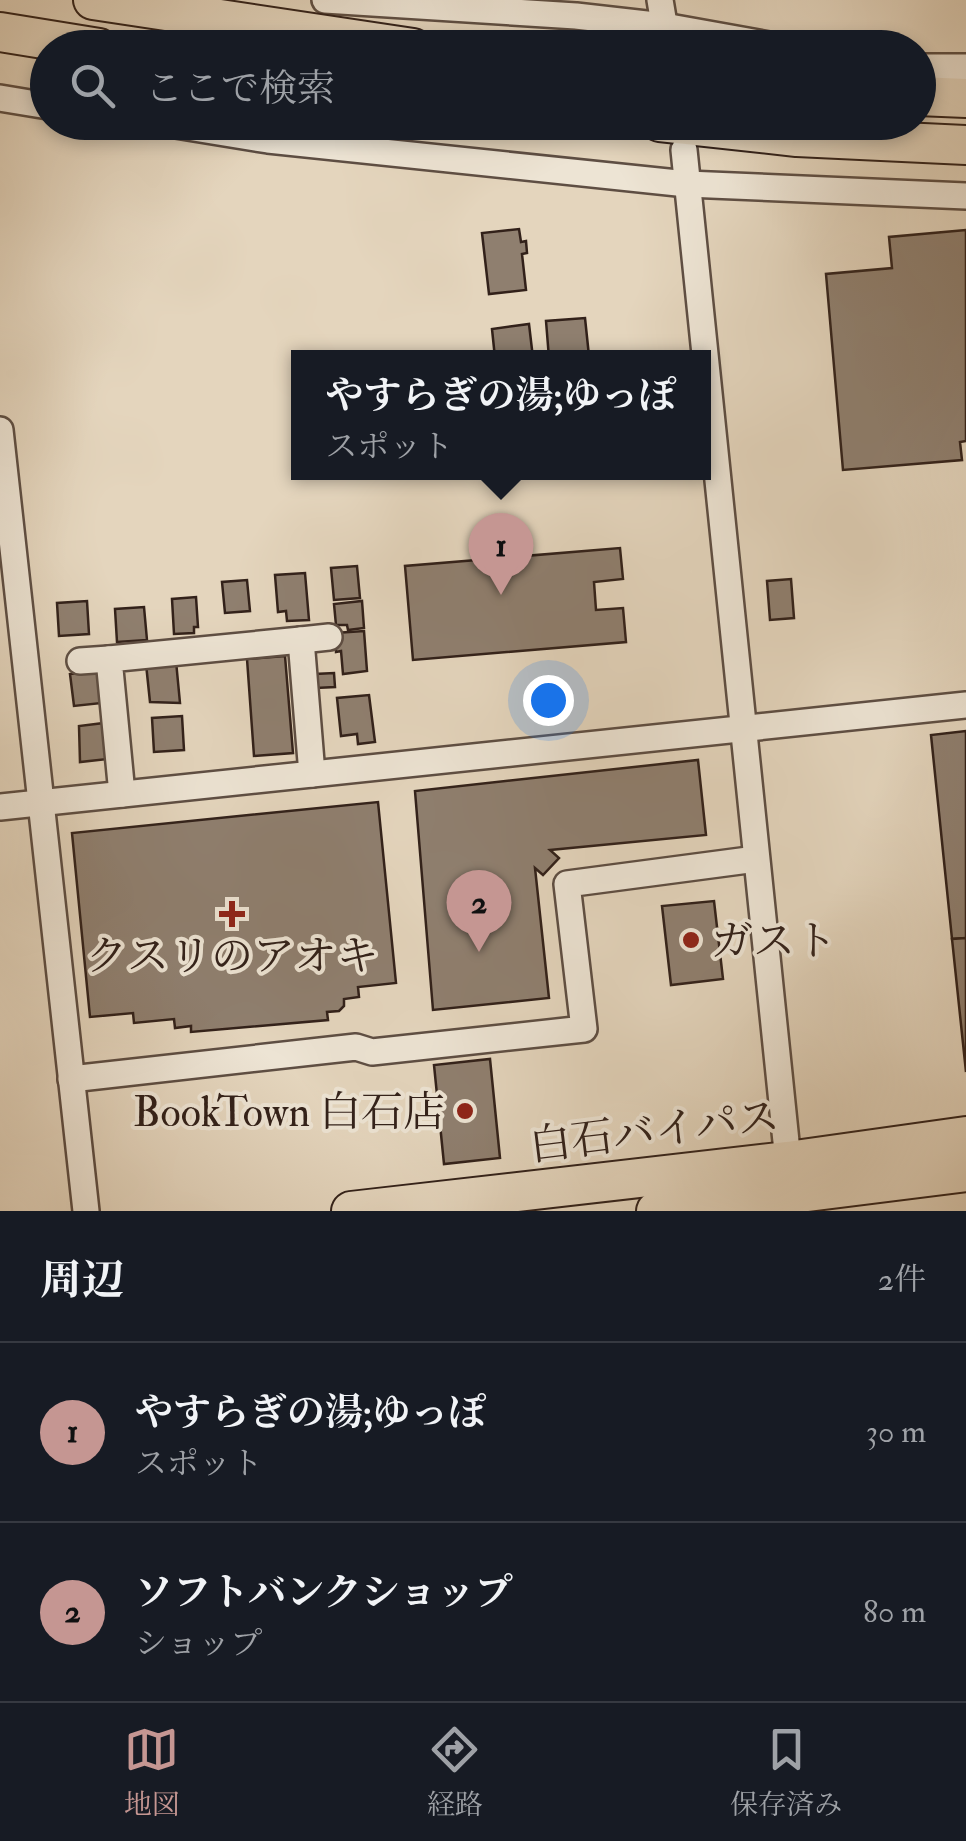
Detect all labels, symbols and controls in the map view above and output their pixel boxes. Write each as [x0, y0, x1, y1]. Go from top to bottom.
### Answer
search box [30, 30, 936, 140]
icon: search [65, 58, 120, 113]
text: ここで検索 [145, 65, 335, 113]
popup [291, 350, 711, 480]
text: やすらぎの湯;ゆっぽ [325, 372, 677, 420]
text: スポット [325, 427, 453, 467]
pin: 1 [468, 512, 534, 595]
your location [523, 675, 574, 726]
pin: 2 [446, 870, 512, 952]
marker: クスリのアオキ [221, 903, 243, 925]
place label: ガスト [711, 916, 837, 968]
marker: ガスト [680, 929, 702, 951]
place label: クスリのアオキ [85, 931, 379, 983]
place label: BookTown 白石店 [133, 1087, 445, 1139]
street label: 白石バイパス [526, 1091, 782, 1173]
marker: BookTown 白石店 [454, 1100, 476, 1122]
text: 周辺 [40, 1255, 124, 1307]
text: 2件 [878, 1260, 926, 1300]
text: やすらぎの湯;ゆっぽ [135, 1389, 486, 1437]
text: 1 [67, 1412, 78, 1452]
text: 30 m [866, 1412, 926, 1452]
text: スポット [135, 1444, 263, 1484]
text: ソフトバンクショップ [135, 1569, 513, 1617]
text: 2 [64, 1592, 81, 1632]
text: 80 m [863, 1592, 926, 1632]
text: ショップ [135, 1624, 262, 1664]
tab: 地図 [124, 1722, 180, 1823]
tab: 経路 [427, 1722, 483, 1823]
tab: 保存済み [730, 1722, 842, 1823]

